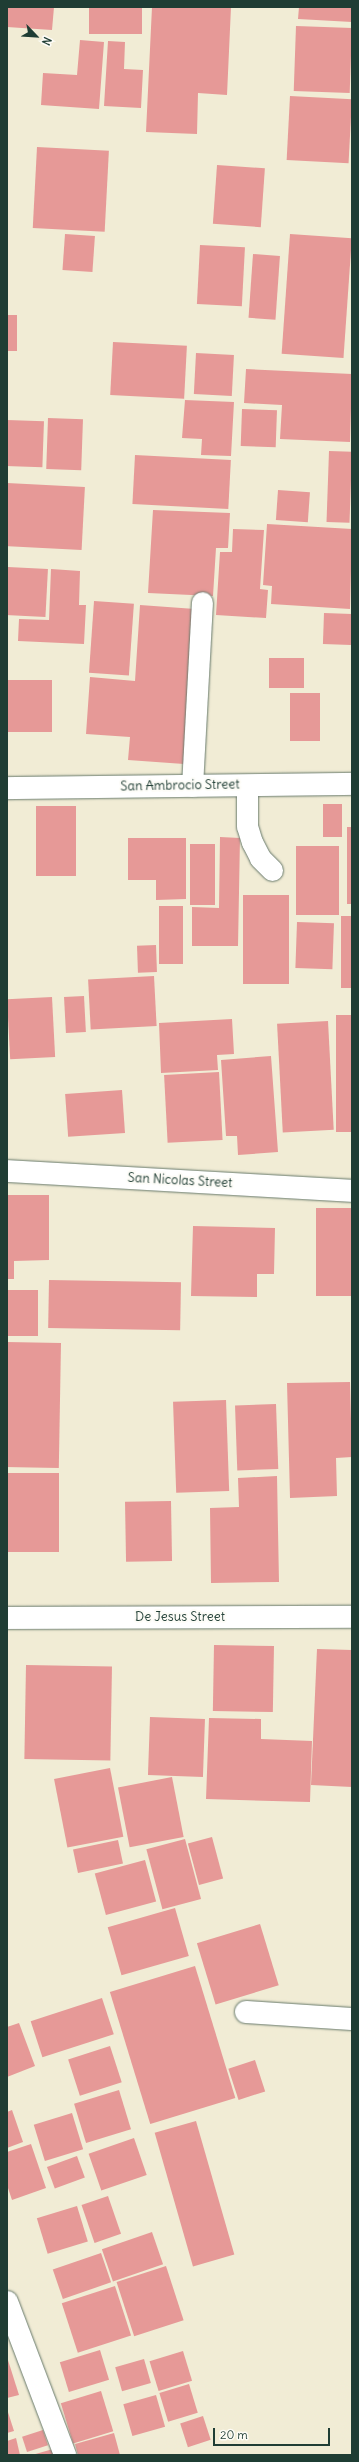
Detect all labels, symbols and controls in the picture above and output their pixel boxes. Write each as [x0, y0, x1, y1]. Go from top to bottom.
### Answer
north arrow [16, 16, 56, 56]
text: N [39, 35, 55, 47]
street label: San Ambrocio Street [120, 777, 240, 795]
street label: San Nicolas Street [127, 1170, 233, 1192]
street label: De Jesus Street [135, 1609, 225, 1625]
scale bar [215, 2420, 332, 2446]
text: 20 m [220, 2427, 248, 2442]

